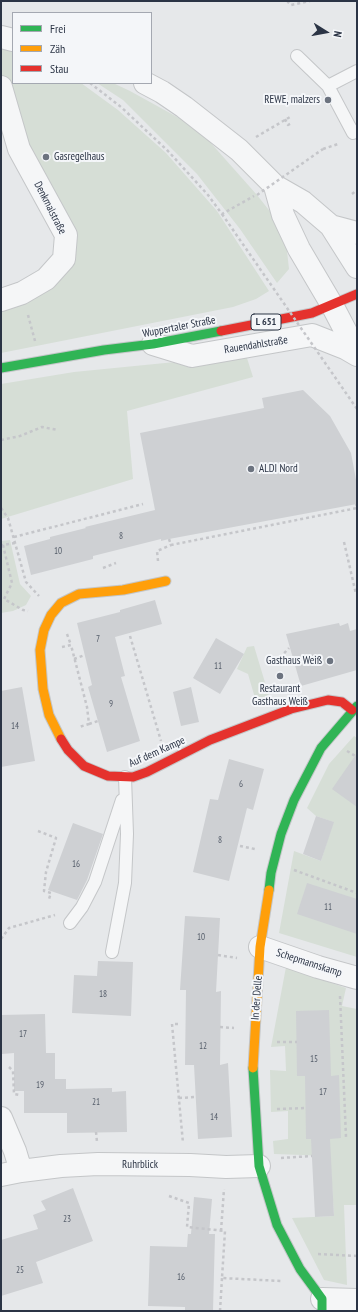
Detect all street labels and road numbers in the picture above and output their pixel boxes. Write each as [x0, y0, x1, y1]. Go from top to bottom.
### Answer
street label: Denkmalstraße [31, 179, 69, 237]
street label: Wuppertaler Straße [141, 313, 217, 341]
road number: L 651 [251, 314, 281, 330]
street label: Rauendahlstraße [223, 333, 289, 357]
street label: Auf dem Kampe [127, 734, 187, 770]
street label: Schepmannskamp [274, 946, 344, 980]
street label: In der Delle [249, 975, 265, 1021]
street label: Ruhrblick [122, 1158, 158, 1172]

